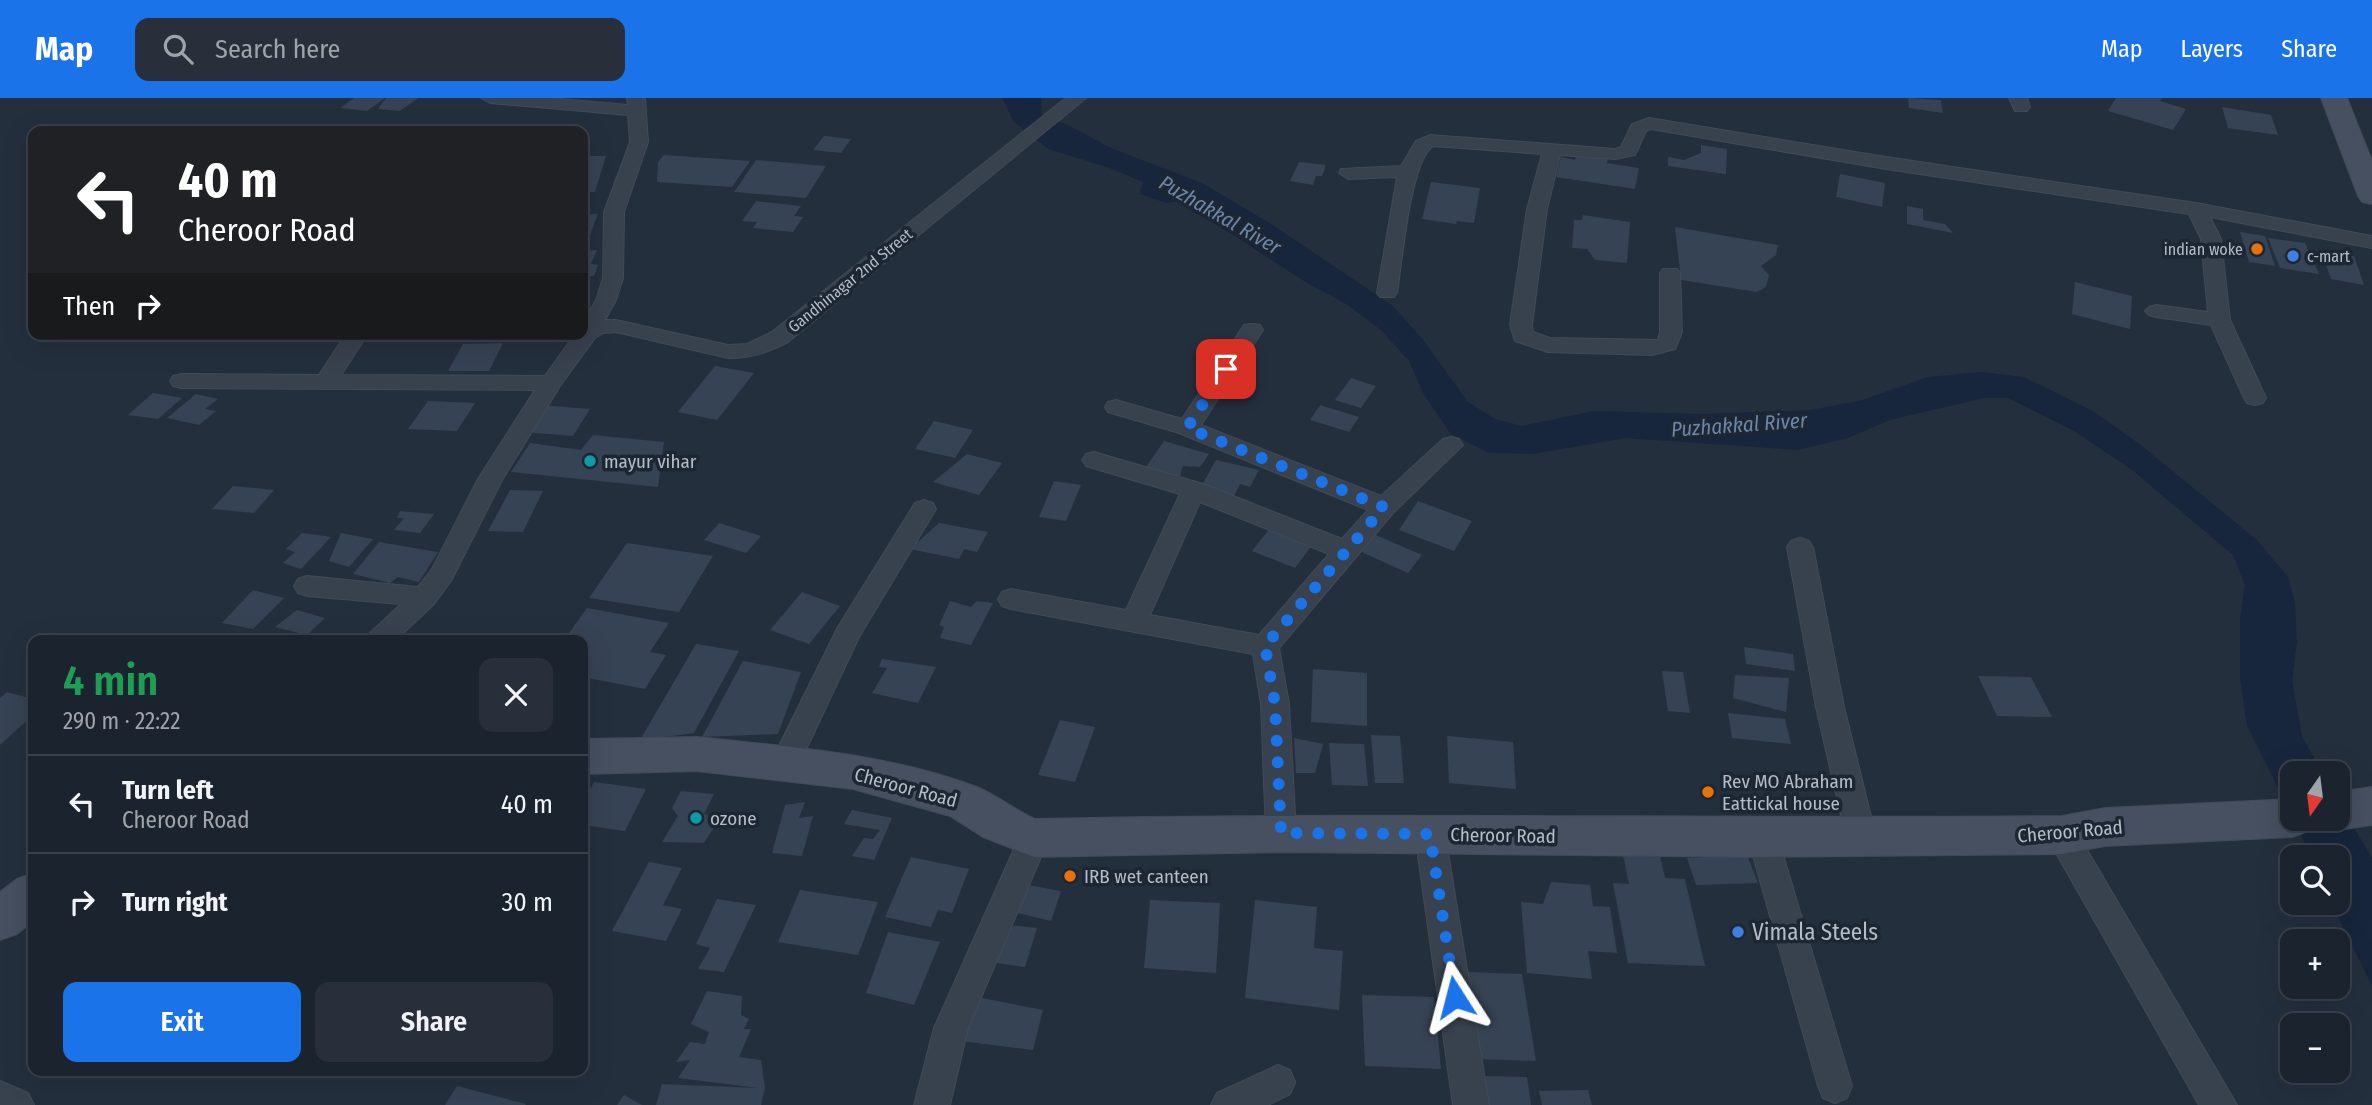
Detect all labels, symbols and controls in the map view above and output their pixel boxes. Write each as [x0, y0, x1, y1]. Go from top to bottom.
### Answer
search box [135, 18, 625, 81]
text: Map [35, 29, 93, 69]
icon: search [159, 30, 197, 68]
text: Search here [215, 34, 340, 65]
text: Map [2101, 35, 2143, 63]
text: Layers [2181, 35, 2243, 63]
text: Share [2281, 35, 2337, 63]
text: 40 m [178, 151, 278, 210]
icon: left [63, 154, 154, 245]
water label: Puzhakkal River [1154, 170, 1286, 261]
text: Cheroor Road [178, 211, 356, 249]
street label: Gandhinagar 2nd Street [784, 224, 917, 336]
place label: indian woke [2164, 240, 2243, 259]
marker: indian woke [2249, 241, 2265, 257]
place label: c-mart [2307, 247, 2351, 266]
marker: c-mart [2285, 248, 2301, 264]
icon: right [129, 287, 167, 325]
text: Then [63, 291, 115, 322]
pin [1196, 339, 1256, 399]
icon: arrive [1207, 350, 1245, 388]
water label: Puzhakkal River [1670, 407, 1809, 443]
place label: mayur vihar [604, 450, 697, 473]
marker: mayur vihar [582, 453, 598, 469]
text: 4 min [63, 656, 158, 706]
button: close [479, 658, 553, 732]
text: 290 m · 22:22 [63, 707, 180, 735]
north arrow [2280, 761, 2350, 831]
map controls [2280, 761, 2350, 1083]
street label: Cheroor Road [852, 763, 960, 812]
place label: Rev MO Abraham Eattickal house [1722, 770, 1853, 815]
text: Turn left [122, 775, 214, 806]
marker: Rev MO Abraham Eattickal house [1700, 784, 1716, 800]
icon: left [63, 785, 101, 823]
text: 40 m [501, 789, 553, 820]
text: Cheroor Road [122, 806, 250, 834]
place label: ozone [710, 807, 757, 830]
marker: ozone [688, 810, 704, 826]
street label: Cheroor Road [2017, 815, 2124, 848]
street label: Cheroor Road [1450, 823, 1556, 848]
button: search [2280, 845, 2350, 915]
place label: IRB wet canteen [1084, 865, 1209, 888]
marker: IRB wet canteen [1062, 868, 1078, 884]
icon: right [63, 883, 101, 921]
text: Turn right [122, 887, 228, 918]
text: 30 m [502, 887, 553, 918]
place label: Vimala Steels [1752, 918, 1878, 946]
marker: Vimala Steels [1730, 924, 1746, 940]
button: + [2280, 929, 2350, 999]
position arrow [1418, 960, 1492, 1034]
button: Exit [63, 982, 301, 1062]
button: Share [315, 982, 553, 1062]
button: − [2280, 1013, 2350, 1083]

